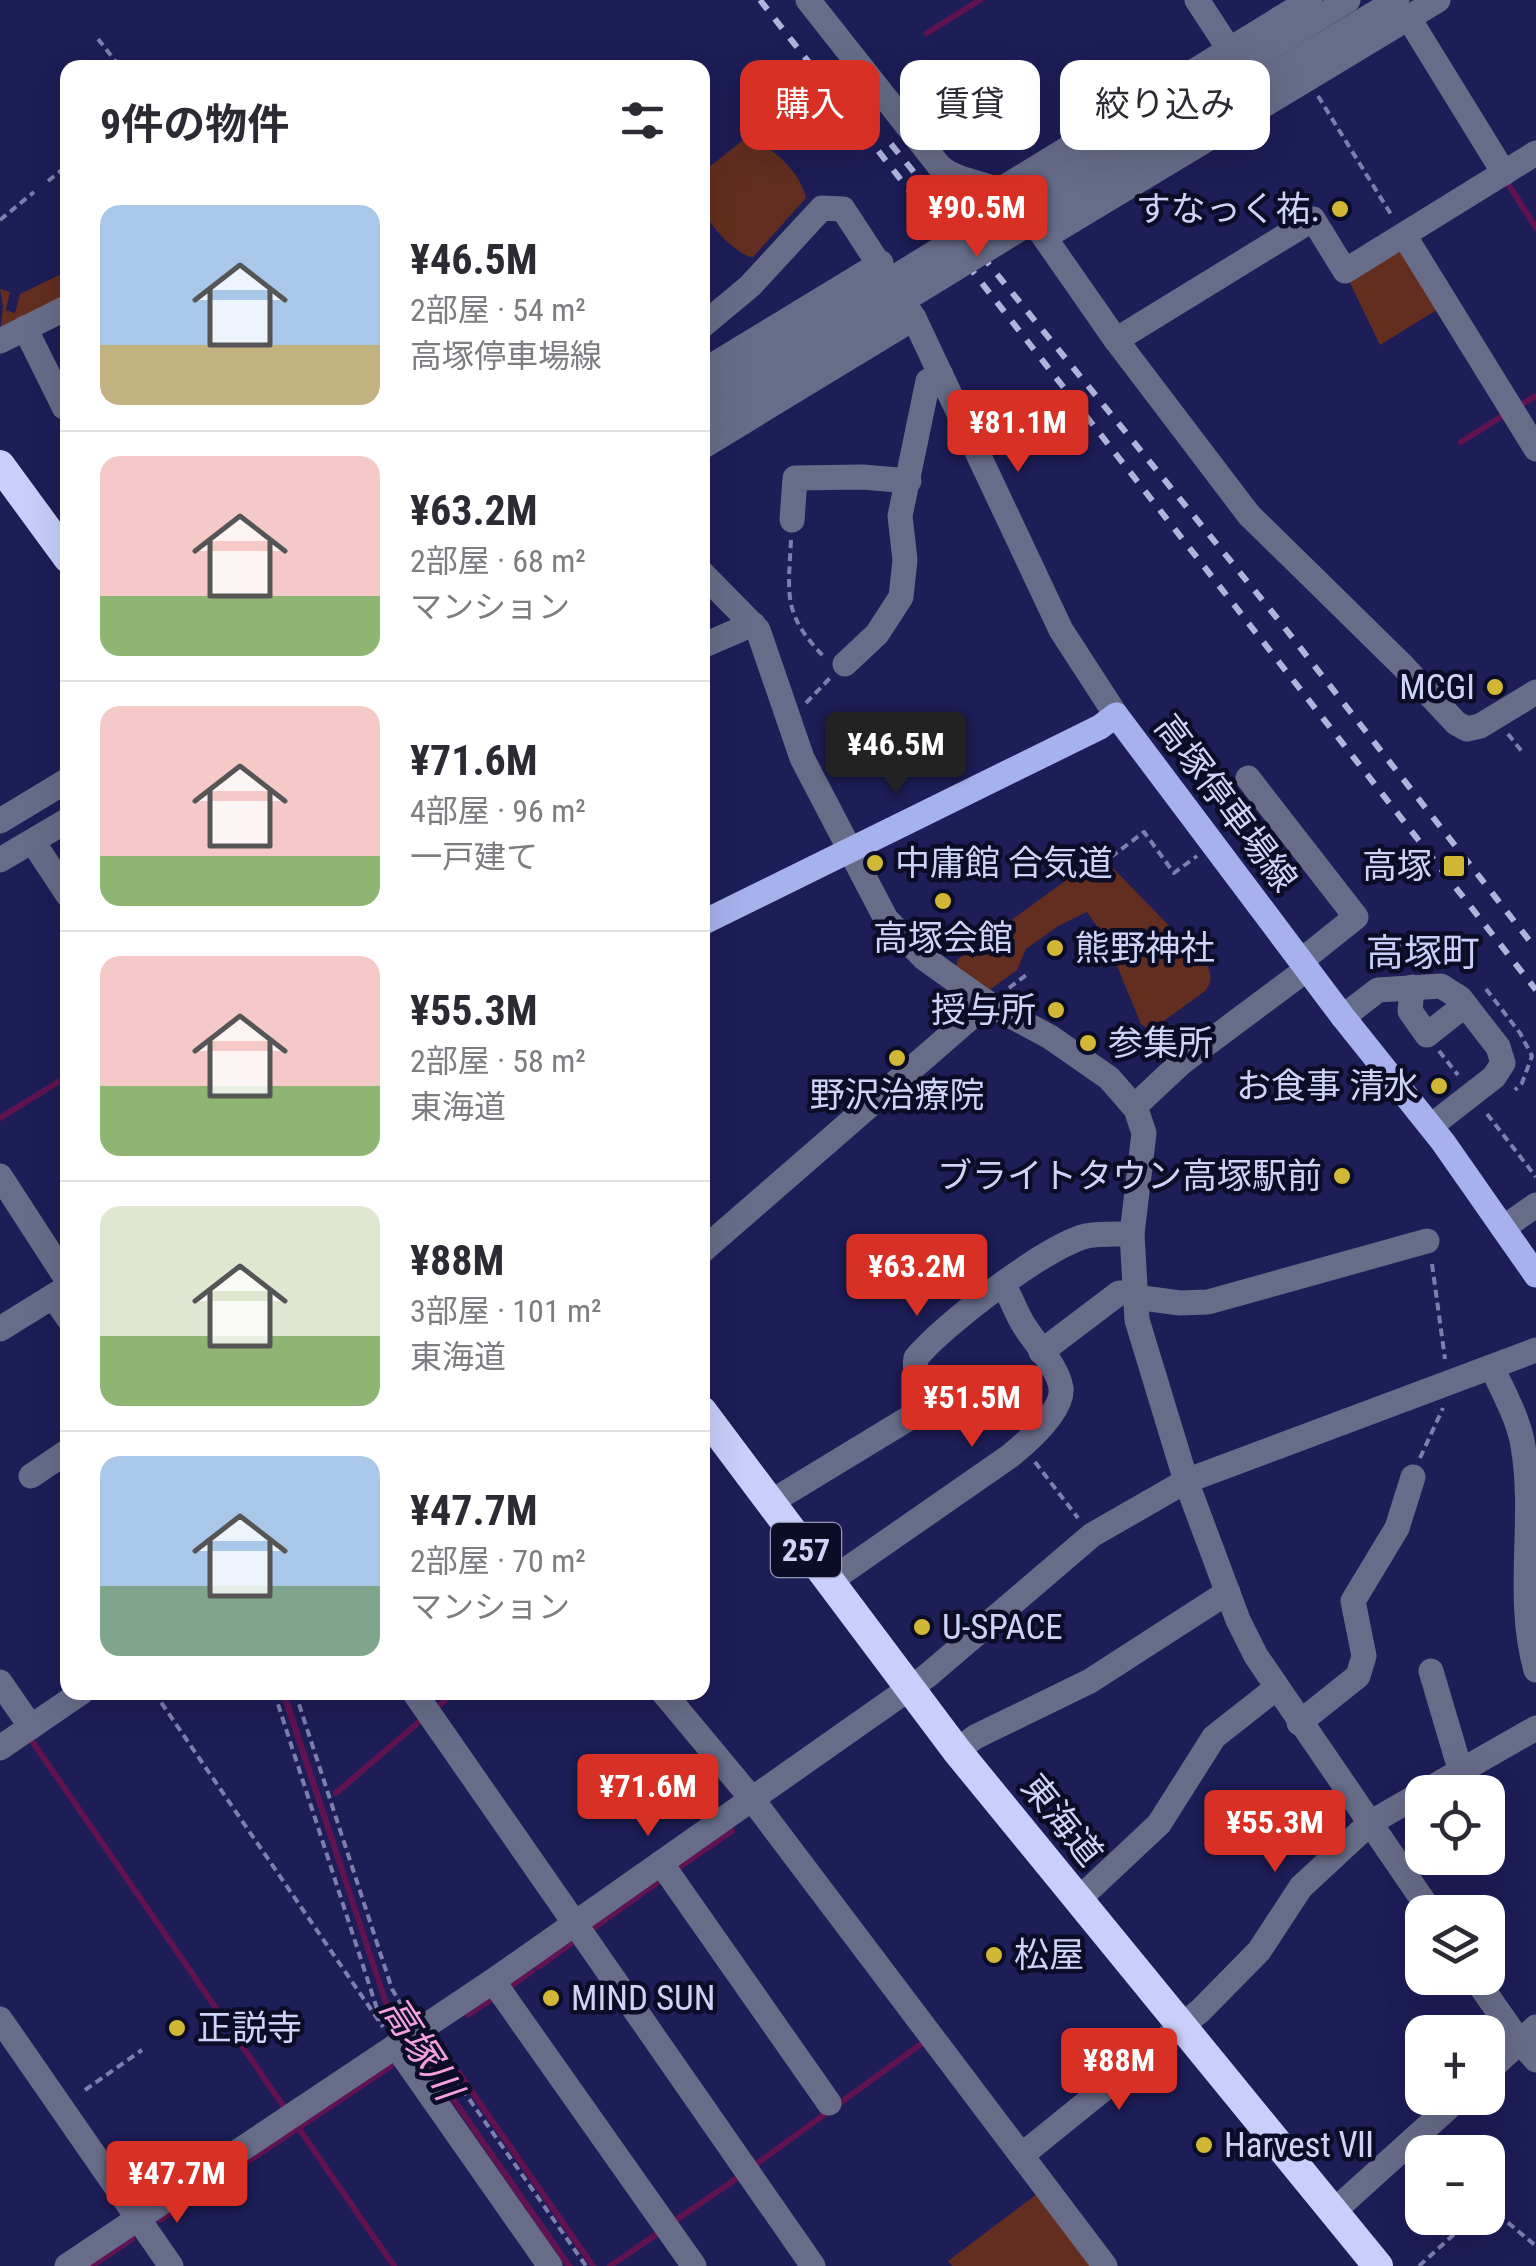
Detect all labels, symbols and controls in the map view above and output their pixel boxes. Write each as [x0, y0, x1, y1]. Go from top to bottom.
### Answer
chip: 購入 [740, 60, 880, 150]
chip: 賃貸 [900, 60, 1040, 150]
chip: 絞り込み [1060, 60, 1270, 150]
icon: filters [615, 93, 670, 148]
text: 9件の物件 [100, 100, 289, 149]
pin: ¥90.5M [896, 175, 1058, 260]
text: ¥90.5M [928, 188, 1026, 226]
place label: すなっく祐. [1136, 189, 1320, 230]
marker: すなっく祐. [1329, 198, 1351, 220]
text: ¥46.5M [410, 235, 538, 284]
icon: home [180, 245, 300, 365]
text: 2部屋 · 54 m² [410, 291, 586, 329]
text: 高塚停車場線 [410, 337, 602, 375]
pin: ¥81.1M [937, 390, 1099, 475]
text: ¥81.1M [969, 403, 1067, 441]
text: ¥63.2M [410, 486, 538, 535]
icon: home [180, 496, 300, 616]
text: 2部屋 · 68 m² [410, 542, 586, 580]
text: マンション [410, 588, 570, 626]
place label: MCGI [1399, 667, 1475, 708]
marker: MCGI [1484, 676, 1506, 698]
street label: 高塚停車場線 [1146, 707, 1305, 900]
pin: ¥46.5M [815, 712, 977, 797]
text: ¥46.5M [847, 725, 945, 763]
text: ¥71.6M [410, 736, 538, 785]
icon: home [180, 746, 300, 866]
text: 4部屋 · 96 m² [410, 792, 586, 830]
text: 一戸建て [410, 838, 538, 876]
place label: 中庸館 合気道 [895, 843, 1113, 884]
place label: 高塚 [1362, 846, 1432, 887]
marker: 中庸館 合気道 [864, 852, 886, 874]
marker: 高塚 [1441, 853, 1467, 879]
marker: 高塚会館 [932, 890, 954, 912]
place label: 高塚会館 [873, 918, 1013, 959]
place label: 熊野神社 [1075, 928, 1215, 969]
district label: 高塚町 [1366, 931, 1480, 975]
marker: 熊野神社 [1044, 937, 1066, 959]
text: ¥55.3M [410, 986, 538, 1035]
place label: 授与所 [931, 990, 1036, 1031]
icon: home [180, 996, 300, 1116]
marker: 授与所 [1045, 999, 1067, 1021]
place label: 参集所 [1108, 1023, 1213, 1064]
marker: 参集所 [1077, 1032, 1099, 1054]
text: 2部屋 · 58 m² [410, 1042, 586, 1080]
marker: 野沢治療院 [886, 1047, 908, 1069]
place label: お食事 清水 [1236, 1066, 1419, 1107]
place label: 野沢治療院 [809, 1075, 985, 1116]
marker: お食事 清水 [1428, 1075, 1450, 1097]
text: 東海道 [410, 1088, 506, 1126]
place label: ブライトタウン高塚駅前 [937, 1156, 1322, 1197]
marker: ブライトタウン高塚駅前 [1331, 1165, 1353, 1187]
pin: ¥63.2M [836, 1234, 998, 1319]
text: ¥88M [410, 1236, 504, 1285]
icon: home [180, 1246, 300, 1366]
text: ¥63.2M [868, 1247, 966, 1285]
text: 3部屋 · 101 m² [410, 1292, 602, 1330]
text: 東海道 [410, 1338, 506, 1376]
pin: ¥51.5M [891, 1365, 1053, 1450]
text: ¥51.5M [923, 1378, 1021, 1416]
text: ¥47.7M [410, 1486, 538, 1535]
icon: home [180, 1496, 300, 1616]
road number: 257 [771, 1523, 841, 1577]
text: 2部屋 · 70 m² [410, 1542, 586, 1580]
text: マンション [410, 1588, 570, 1626]
place label: U-SPACE [942, 1607, 1063, 1648]
marker: U-SPACE [911, 1616, 933, 1638]
pin: ¥71.6M [567, 1754, 729, 1839]
text: ¥71.6M [599, 1767, 697, 1805]
street label: 東海道 [1013, 1767, 1111, 1874]
map controls [1405, 1775, 1505, 2235]
button: locate [1405, 1775, 1505, 1875]
pin: ¥55.3M [1194, 1790, 1356, 1875]
text: ¥55.3M [1226, 1803, 1324, 1841]
button: layers [1405, 1895, 1505, 1995]
place label: 松屋 [1014, 1935, 1084, 1976]
marker: 松屋 [983, 1944, 1005, 1966]
place label: MIND SUN [571, 1978, 715, 2019]
marker: MIND SUN [540, 1987, 562, 2009]
water label: 高塚川 [372, 1988, 473, 2111]
place label: 正説寺 [197, 2008, 302, 2049]
button: + [1405, 2015, 1505, 2115]
marker: 正説寺 [166, 2017, 188, 2039]
pin: ¥88M [1060, 2028, 1178, 2113]
text: ¥88M [1083, 2041, 1155, 2079]
place label: Harvest Ⅶ [1224, 2125, 1374, 2166]
marker: Harvest Ⅶ [1193, 2134, 1215, 2156]
button: − [1405, 2135, 1505, 2235]
pin: ¥47.7M [96, 2141, 258, 2226]
text: ¥47.7M [128, 2154, 226, 2192]

